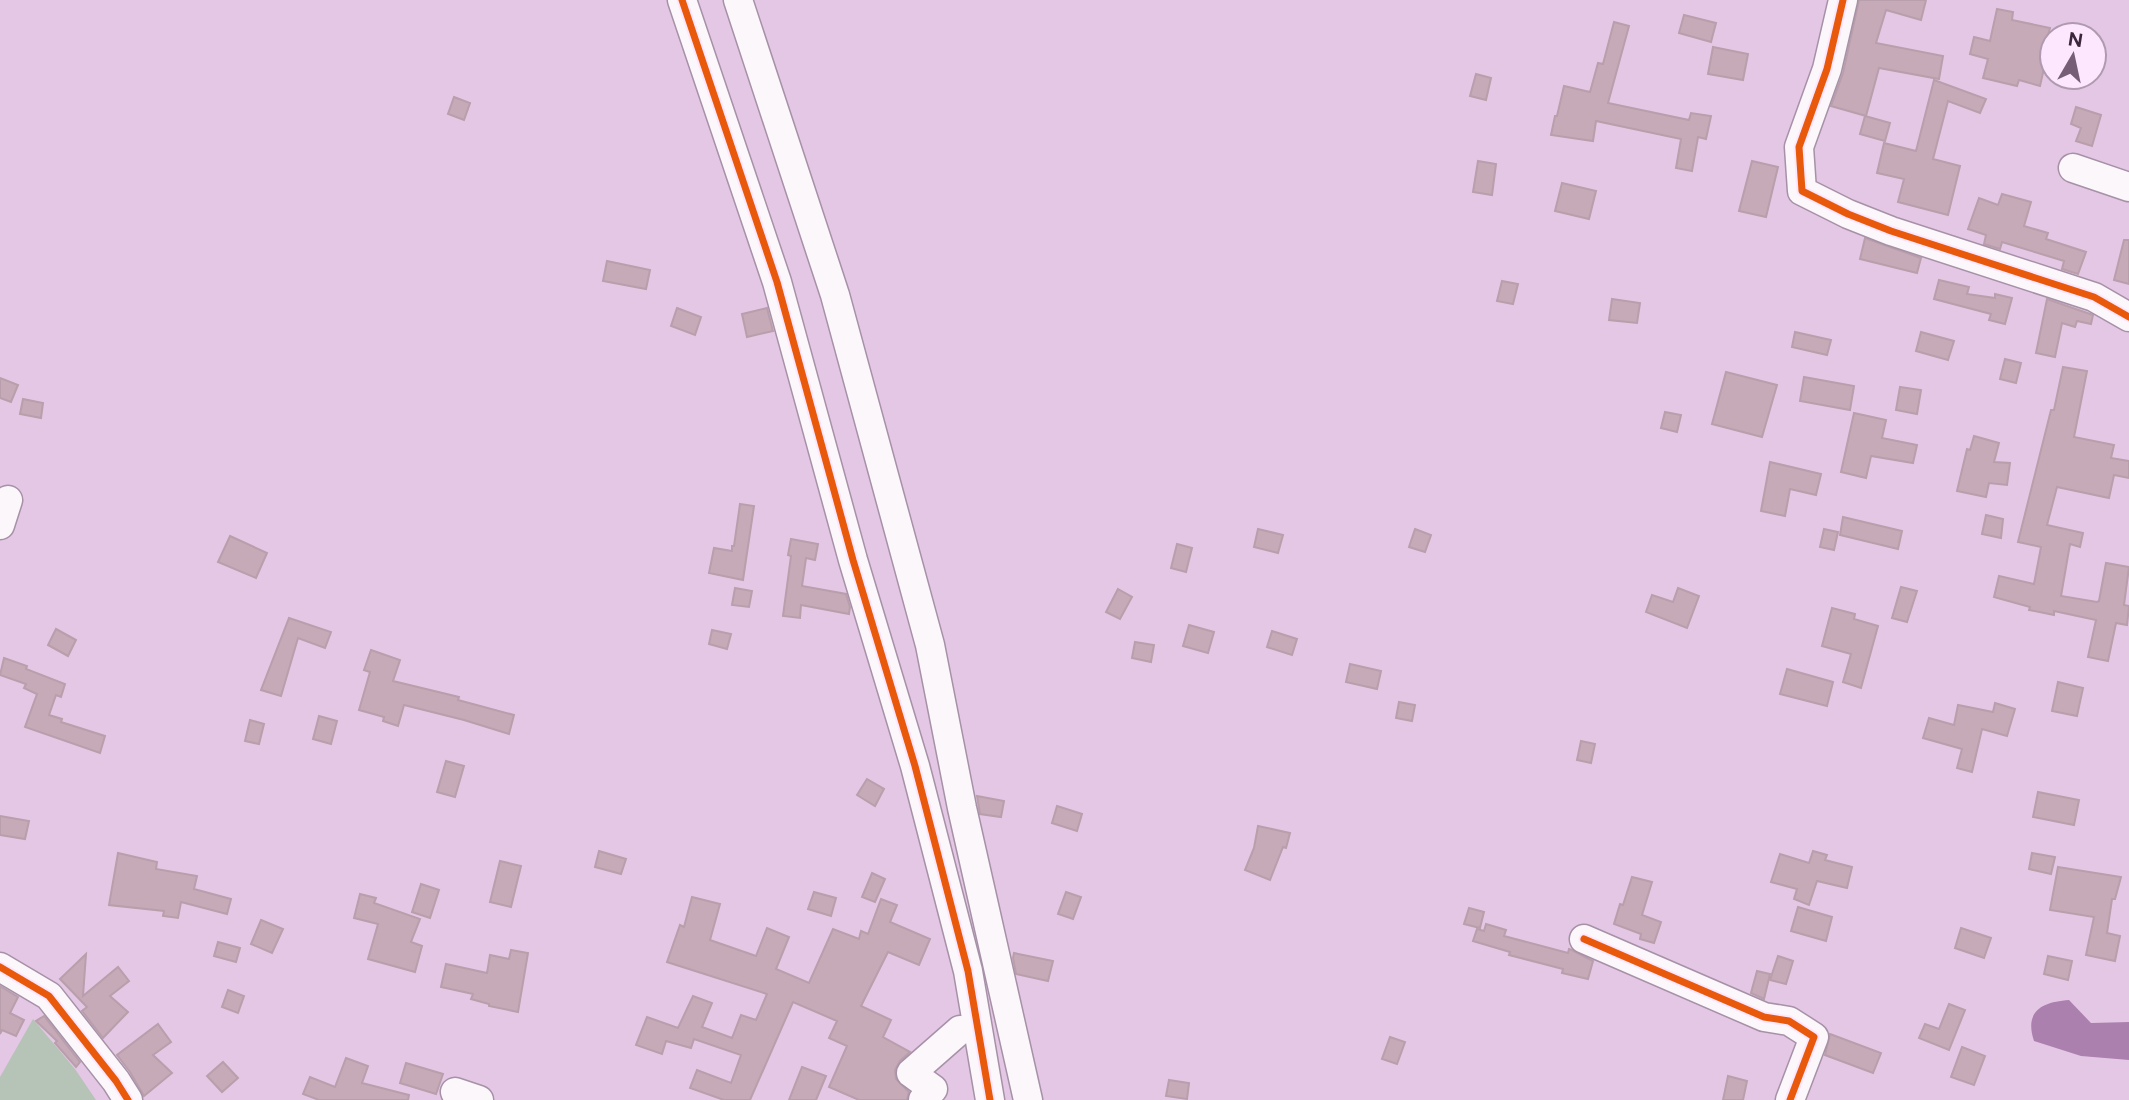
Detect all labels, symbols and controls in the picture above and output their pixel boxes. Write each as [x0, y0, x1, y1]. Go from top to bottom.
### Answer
north arrow [2038, 21, 2108, 91]
text: N [2067, 27, 2085, 52]

